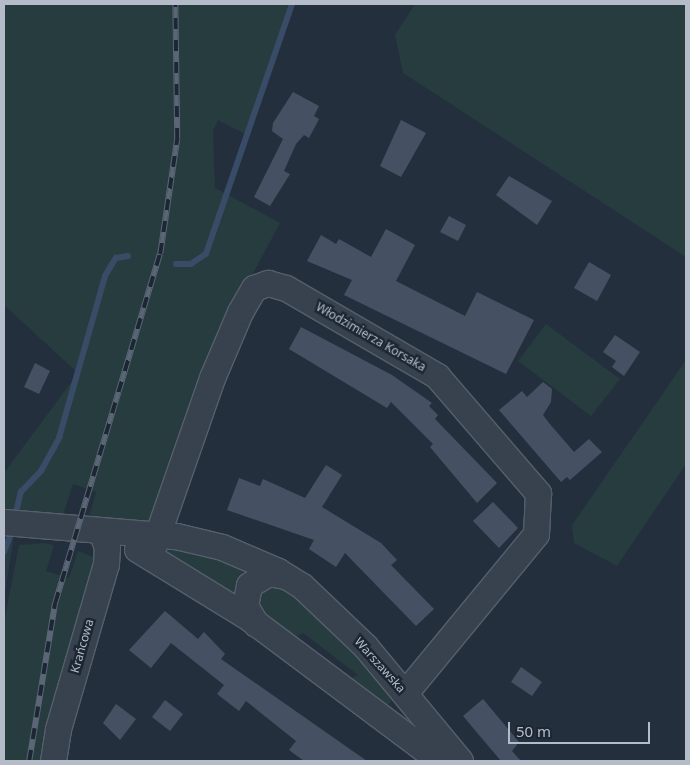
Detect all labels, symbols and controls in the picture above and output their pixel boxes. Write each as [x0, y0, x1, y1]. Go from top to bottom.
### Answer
street label: Włodzimierza Korsaka [314, 300, 428, 374]
street label: Krańcowa [67, 617, 97, 675]
street label: Warszawska [352, 635, 408, 695]
scale bar [510, 712, 652, 744]
text: 50 m [516, 721, 551, 741]

